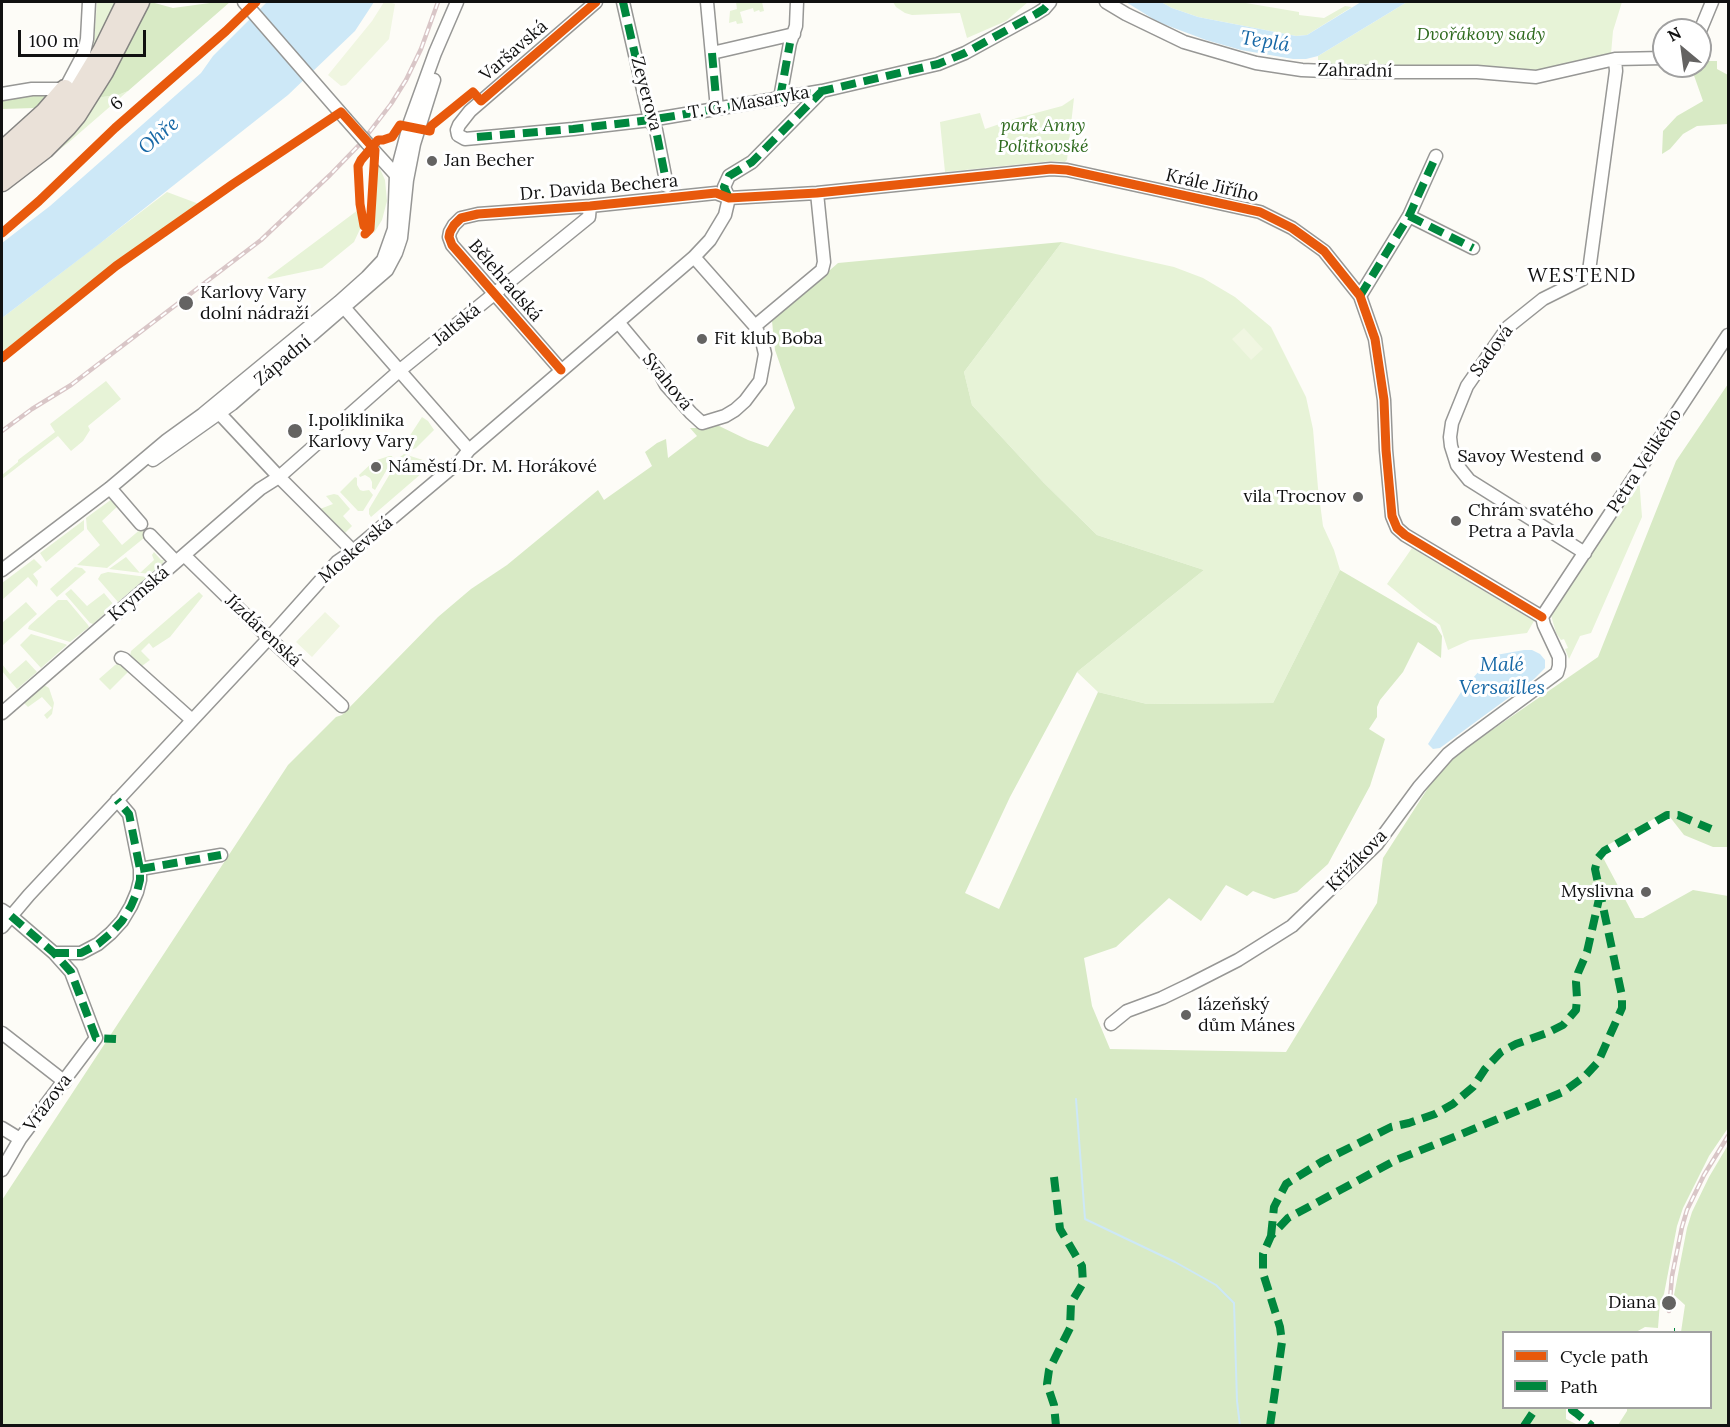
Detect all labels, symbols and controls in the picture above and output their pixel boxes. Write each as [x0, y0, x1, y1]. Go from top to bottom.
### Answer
street label: Varšavská [476, 16, 552, 86]
scale bar [21, 18, 148, 56]
north arrow [1652, 18, 1712, 78]
text: N [1664, 22, 1685, 46]
park label: Dvořákovy sady [1417, 24, 1545, 46]
water label: Teplá [1239, 26, 1291, 58]
text: 100 m [29, 29, 79, 52]
street label: Zeyerova [626, 54, 666, 134]
street label: Zahradní [1317, 60, 1393, 82]
street label: T. G. Masaryka [687, 82, 811, 124]
street label: 6 [106, 92, 128, 116]
water label: Ohře [134, 112, 184, 160]
park label: park Anny Politkovské [997, 115, 1089, 158]
place label: Jan Becher [444, 150, 534, 172]
marker: Jan Becher [425, 154, 439, 168]
street label: Krále Jiřího [1163, 165, 1261, 207]
street label: Dr. Davida Bechera [519, 170, 679, 206]
street label: Bělehradská [464, 236, 546, 326]
district label: WESTEND [1527, 264, 1637, 288]
place label: Karlovy Vary dolní nádraží [200, 282, 309, 324]
marker: Karlovy Vary dolní nádraží [177, 294, 195, 312]
street label: Jaltská [429, 299, 485, 351]
street label: Sadová [1466, 321, 1518, 381]
place label: Fit klub Boba [714, 328, 823, 350]
street label: Západní [250, 331, 316, 391]
marker: Fit klub Boba [695, 332, 709, 346]
street label: Svahová [637, 349, 697, 415]
street label: Petra Velikého [1603, 405, 1687, 517]
place label: I.poliklinika Karlovy Vary [308, 410, 414, 452]
marker: I.poliklinika Karlovy Vary [286, 422, 304, 440]
place label: Savoy Westend [1457, 446, 1584, 468]
marker: Savoy Westend [1589, 450, 1603, 464]
place label: Náměstí Dr. M. Horákové [388, 456, 597, 478]
marker: Náměstí Dr. M. Horákové [369, 460, 383, 474]
place label: vila Trocnov [1243, 486, 1346, 508]
marker: vila Trocnov [1351, 490, 1365, 504]
place label: Chrám svatého Petra a Pavla [1468, 500, 1594, 542]
street label: Moskevská [315, 512, 397, 588]
marker: Chrám svatého Petra a Pavla [1449, 514, 1463, 528]
street label: Krymská [104, 562, 174, 626]
street label: Jízdárenská [220, 590, 306, 672]
water label: Malé Versailles [1459, 653, 1545, 700]
street label: Křižíkova [1322, 826, 1392, 896]
place label: Myslivna [1561, 881, 1634, 903]
marker: Myslivna [1639, 885, 1653, 899]
place label: lázeňský dům Mánes [1198, 994, 1295, 1036]
marker: lázeňský dům Mánes [1179, 1008, 1193, 1022]
street label: Vrázova [19, 1070, 77, 1136]
place label: Diana [1608, 1292, 1656, 1314]
marker: Diana [1660, 1294, 1678, 1312]
legend [1502, 1331, 1712, 1409]
text: Cycle path [1560, 1345, 1649, 1368]
text: Path [1560, 1375, 1598, 1398]

